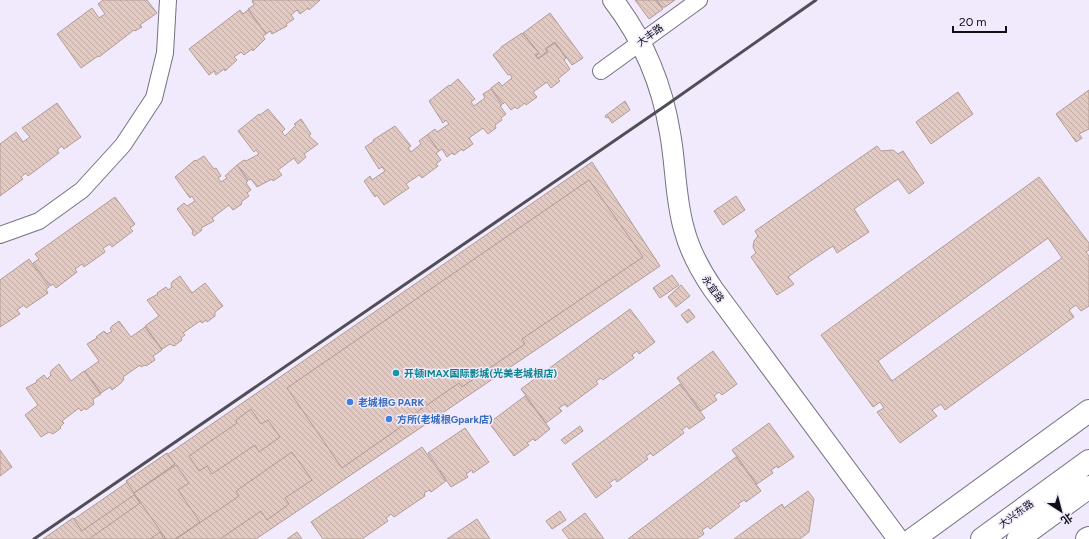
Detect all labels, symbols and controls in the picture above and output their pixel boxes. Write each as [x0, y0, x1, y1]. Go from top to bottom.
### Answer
scale bar [953, 8, 1006, 34]
text: 20 m [959, 15, 987, 29]
street label: 大丰路 [634, 21, 666, 49]
street label: 永宜路 [699, 273, 727, 305]
place label: 开顿IMAX国际影城(光美老城根店) [404, 367, 557, 380]
marker: 开顿IMAX国际影城(光美老城根店) [391, 368, 401, 378]
place label: 老城根G PARK [358, 396, 424, 409]
marker: 老城根G PARK [345, 397, 355, 407]
place label: 方所(老城根Gpark店) [397, 413, 493, 426]
marker: 方所(老城根Gpark店) [384, 414, 394, 424]
north arrow [1041, 491, 1081, 531]
street label: 大兴东路 [996, 497, 1036, 531]
text: 北 [1058, 510, 1075, 527]

